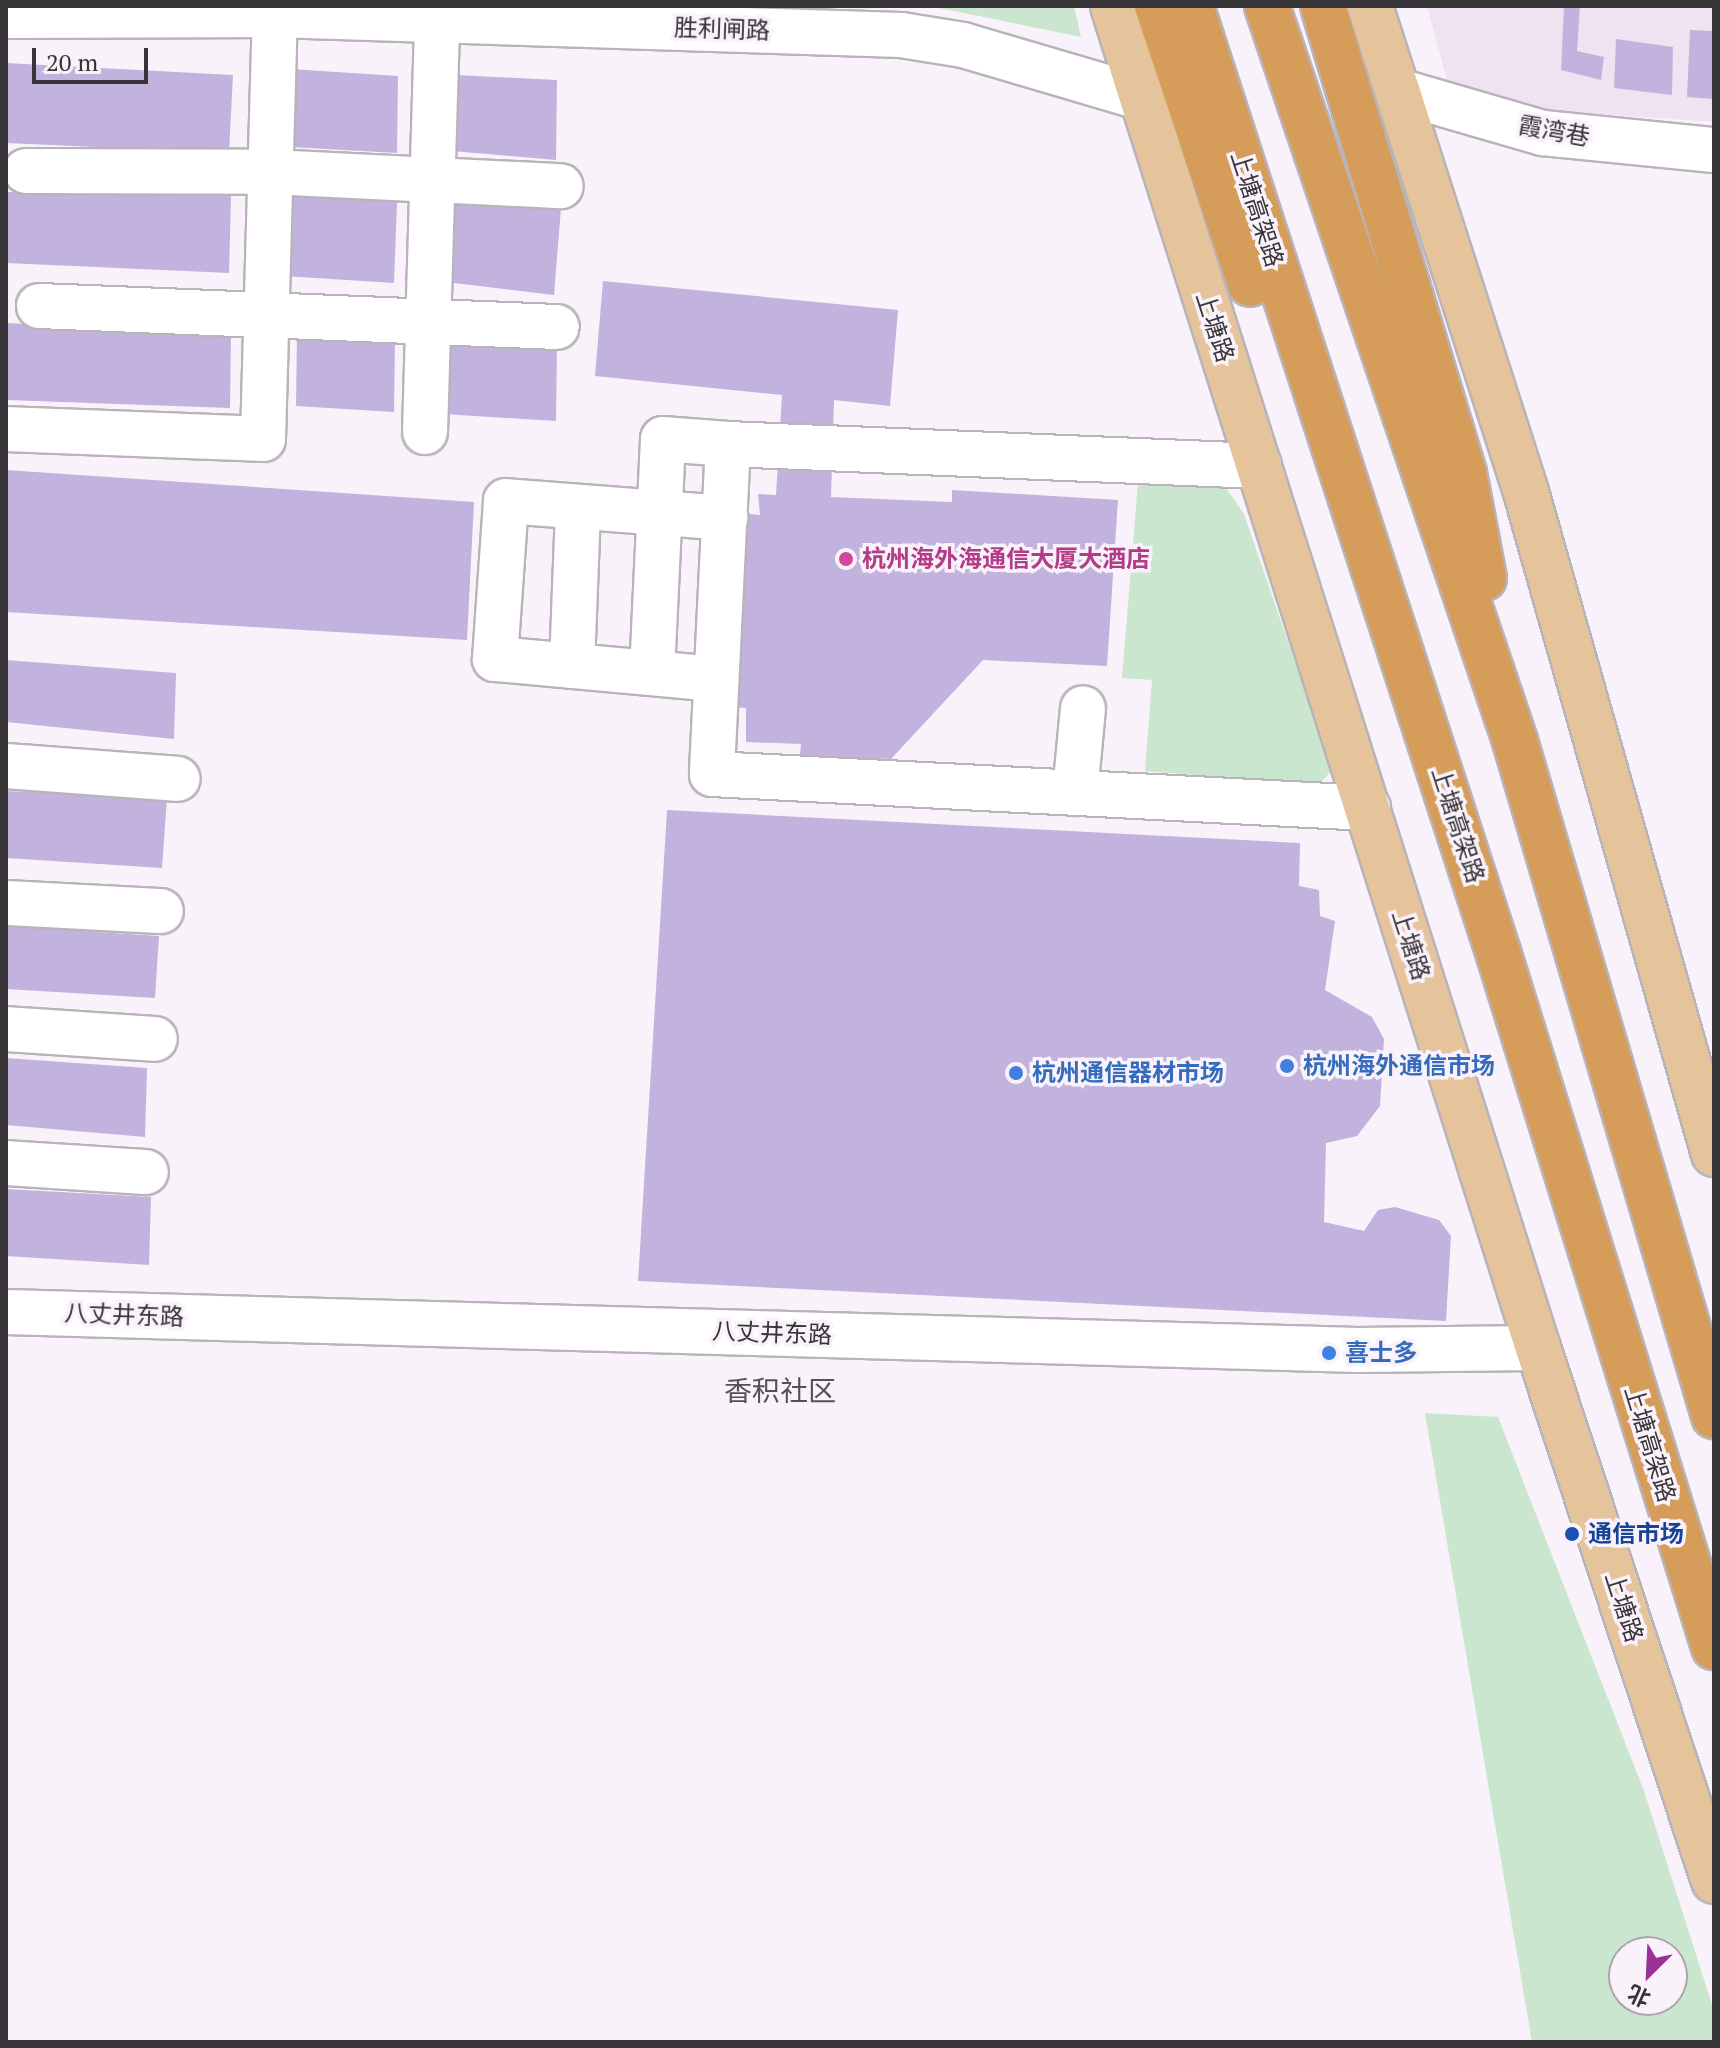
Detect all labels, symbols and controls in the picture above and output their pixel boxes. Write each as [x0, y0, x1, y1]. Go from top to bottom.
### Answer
street label: 胜利闸路 [674, 13, 770, 45]
scale bar [36, 32, 152, 82]
text: 20 m [46, 46, 98, 78]
street label: 霞湾巷 [1516, 111, 1592, 151]
street label: 上塘高架路 [1225, 147, 1289, 271]
street label: 上塘路 [1190, 288, 1240, 366]
place label: 杭州海外海通信大厦大酒店 [862, 545, 1150, 573]
marker: 杭州海外海通信大厦大酒店 [837, 550, 855, 568]
street label: 上塘高架路 [1426, 763, 1490, 887]
street label: 上塘路 [1386, 906, 1436, 984]
place label: 杭州海外通信市场 [1303, 1052, 1495, 1080]
marker: 杭州海外通信市场 [1278, 1057, 1296, 1075]
place label: 杭州通信器材市场 [1032, 1059, 1224, 1087]
marker: 杭州通信器材市场 [1007, 1064, 1025, 1082]
street label: 八丈井东路 [64, 1299, 184, 1331]
street label: 八丈井东路 [712, 1317, 832, 1349]
place label: 喜士多 [1345, 1339, 1417, 1367]
marker: 喜士多 [1320, 1344, 1338, 1362]
district label: 香积社区 [724, 1374, 836, 1408]
street label: 上塘高架路 [1619, 1382, 1681, 1506]
place label: 通信市场 [1588, 1520, 1684, 1548]
marker: 通信市场 [1563, 1525, 1581, 1543]
street label: 上塘路 [1599, 1568, 1649, 1646]
north arrow [1608, 1936, 1688, 2016]
text: 北 [1623, 1979, 1655, 2014]

